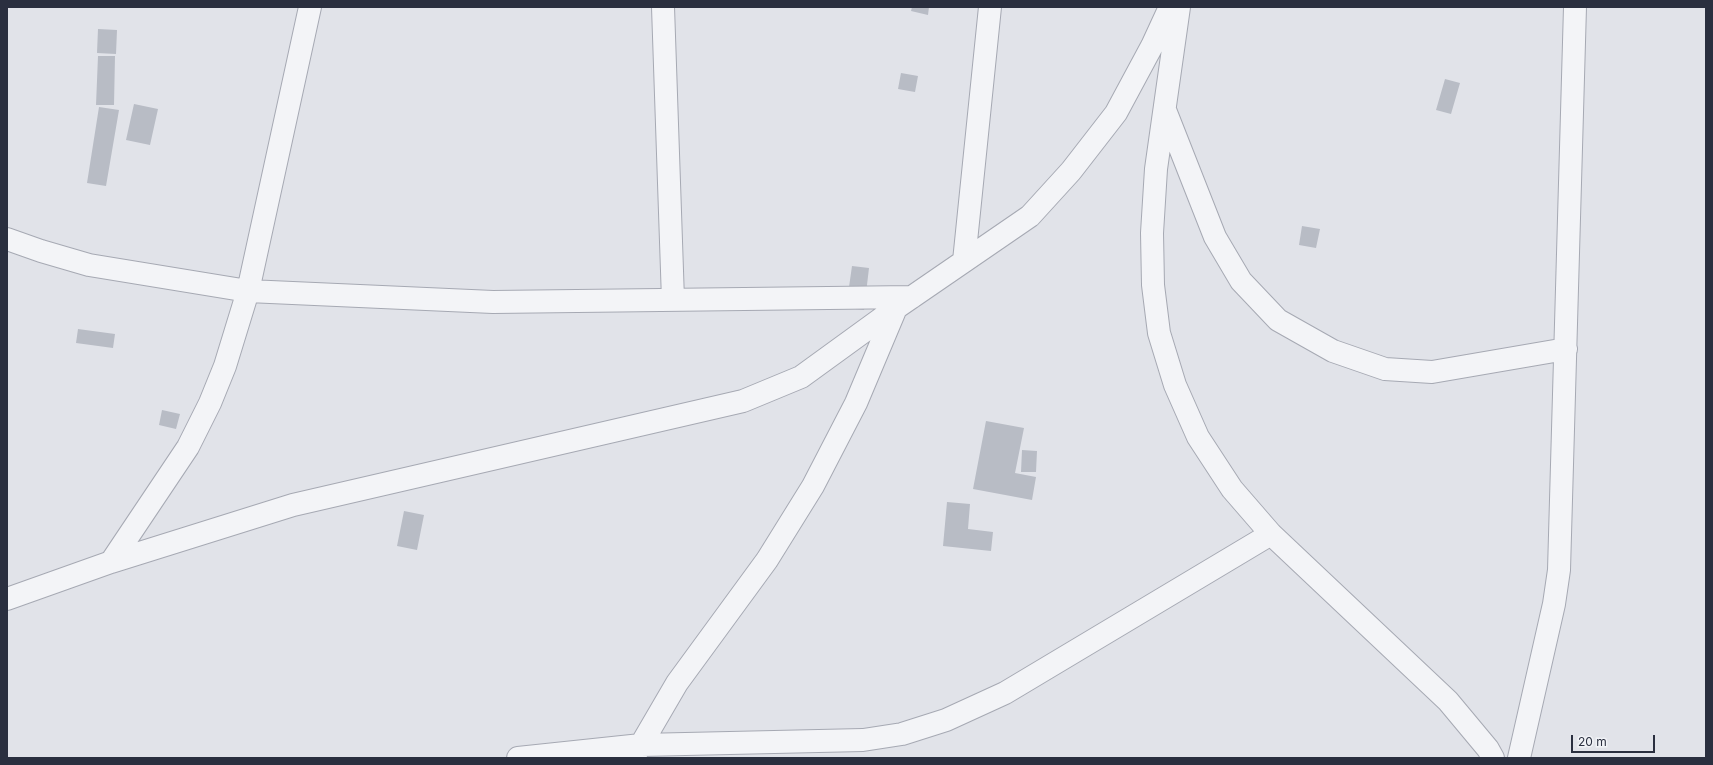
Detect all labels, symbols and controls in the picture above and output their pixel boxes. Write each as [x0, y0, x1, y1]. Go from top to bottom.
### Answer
scale bar [1573, 727, 1657, 753]
text: 20 m [1578, 734, 1607, 749]

